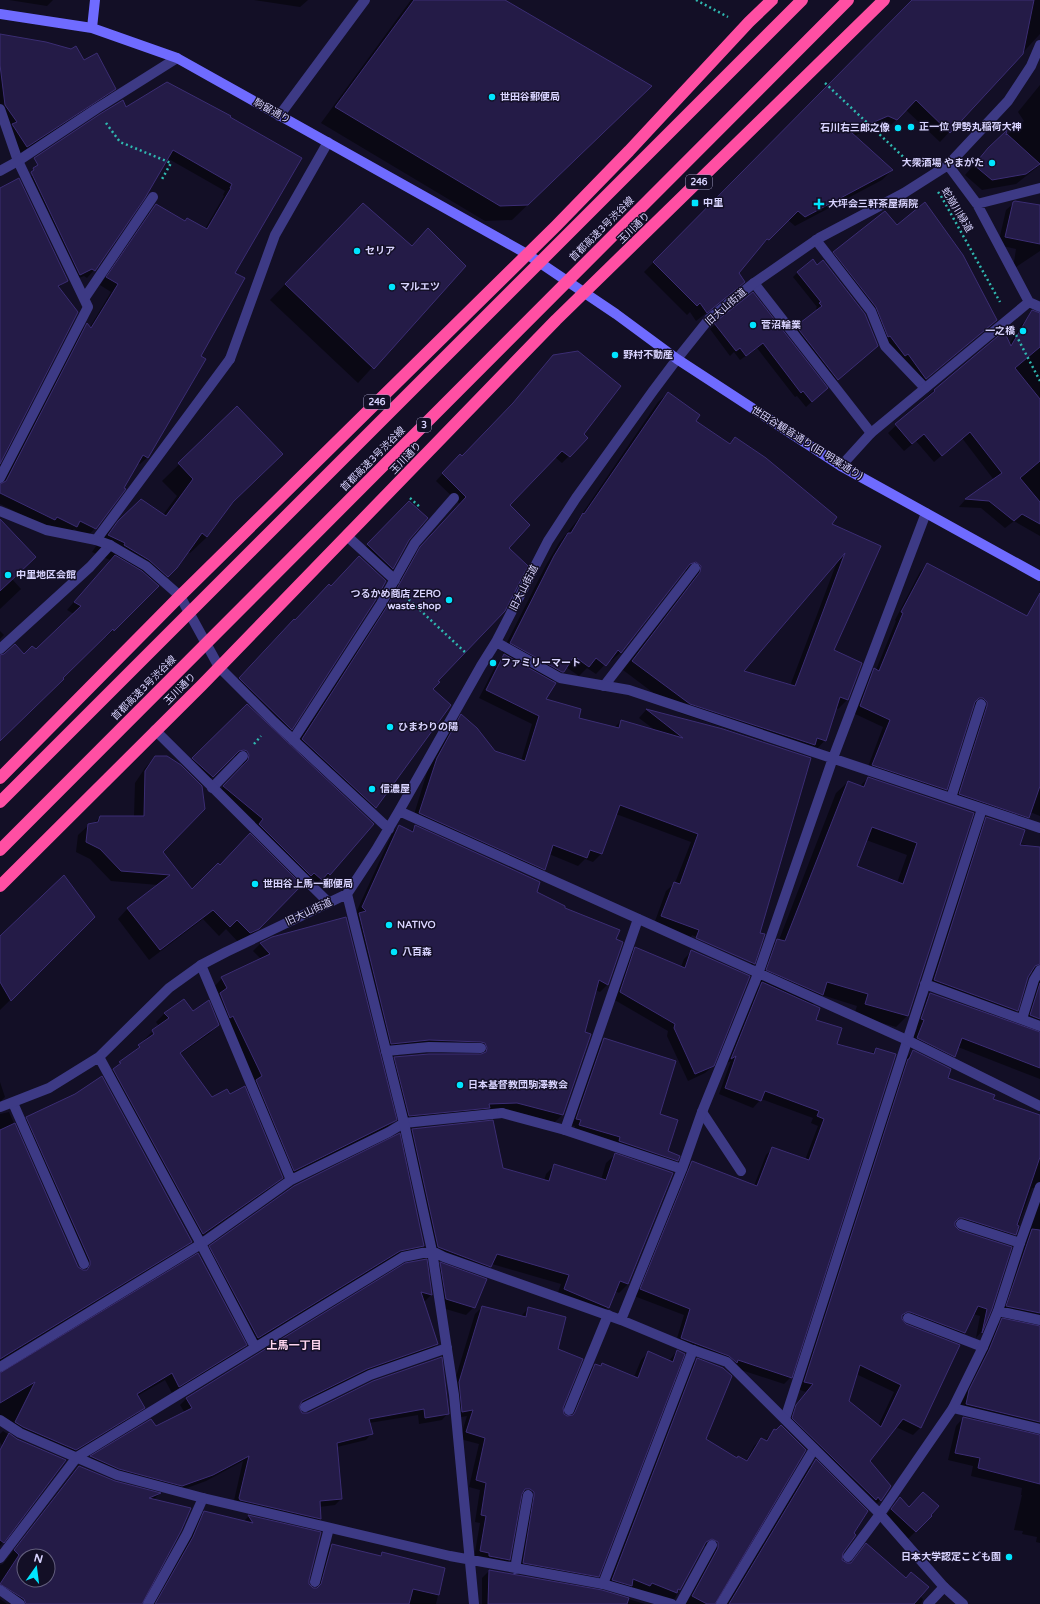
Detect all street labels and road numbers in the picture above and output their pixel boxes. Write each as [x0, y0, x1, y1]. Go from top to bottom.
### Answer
street label: 駒留通り [252, 96, 292, 126]
road number: 246 [686, 175, 712, 189]
street label: 蛇崩川緑道 [939, 185, 975, 235]
street label: 首都高速3号渋谷線 [567, 194, 637, 264]
street label: 玉川通り [615, 210, 653, 246]
street label: 旧大山街道 [703, 286, 749, 328]
road number: 246 [364, 395, 390, 409]
street label: 世田谷観音通り(旧 明薬通り) [749, 404, 865, 482]
road number: 3 [417, 418, 431, 432]
street label: 首都高速3号渋谷線 [338, 424, 408, 494]
street label: 玉川通り [388, 439, 424, 477]
street label: 旧大山街道 [507, 563, 541, 613]
street label: 首都高速3号渋谷線 [109, 653, 179, 723]
street label: 玉川通り [162, 671, 198, 707]
street label: 旧大山街道 [284, 896, 334, 928]

